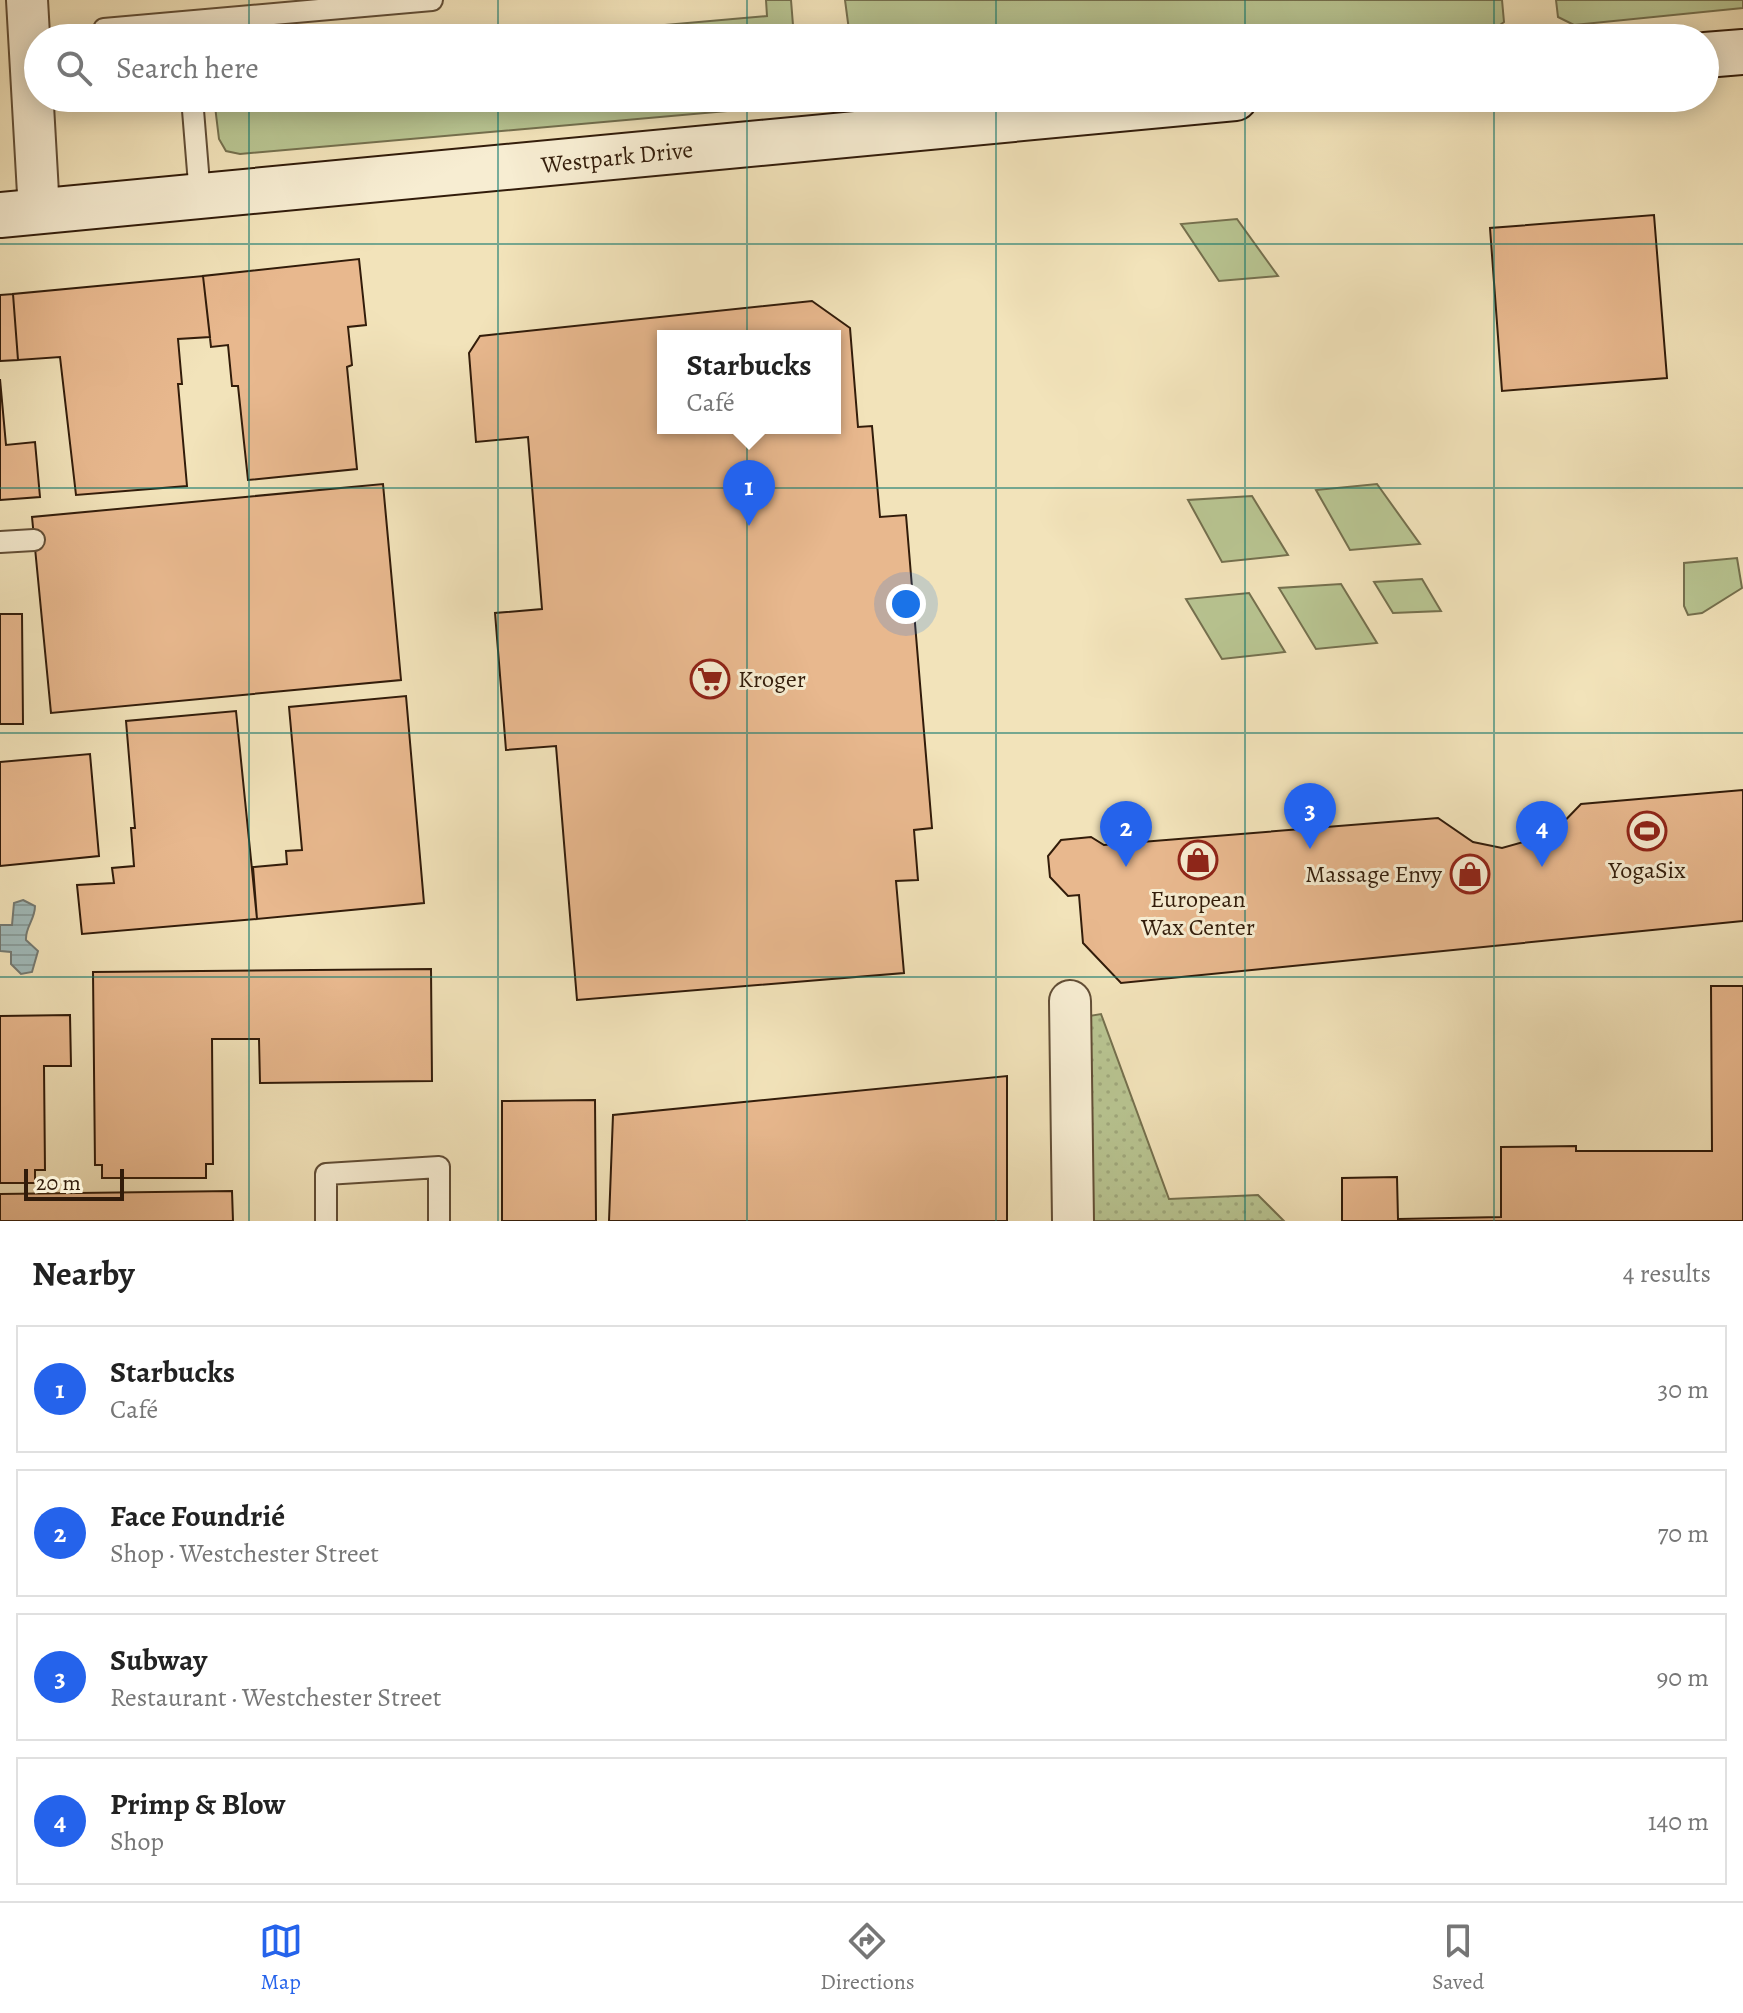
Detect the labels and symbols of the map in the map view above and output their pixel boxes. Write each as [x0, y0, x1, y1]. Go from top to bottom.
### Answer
street label: Westpark Drive [539, 133, 695, 181]
pin: 1 [723, 460, 775, 526]
your location [886, 584, 926, 624]
supermarket icon: Kroger [689, 658, 731, 700]
place label: Kroger [738, 663, 806, 695]
pin: 3 [1284, 783, 1336, 849]
pin: 2 [1100, 801, 1152, 867]
pin: 4 [1516, 801, 1568, 867]
sports icon: YogaSix [1626, 810, 1668, 852]
shop icon: European Wax Center [1177, 839, 1219, 881]
shop icon: Massage Envy [1449, 853, 1491, 895]
place label: YogaSix [1607, 854, 1686, 886]
place label: Massage Envy [1305, 858, 1442, 890]
place label: European Wax Center [1140, 883, 1255, 943]
scale bar [24, 1165, 124, 1201]

